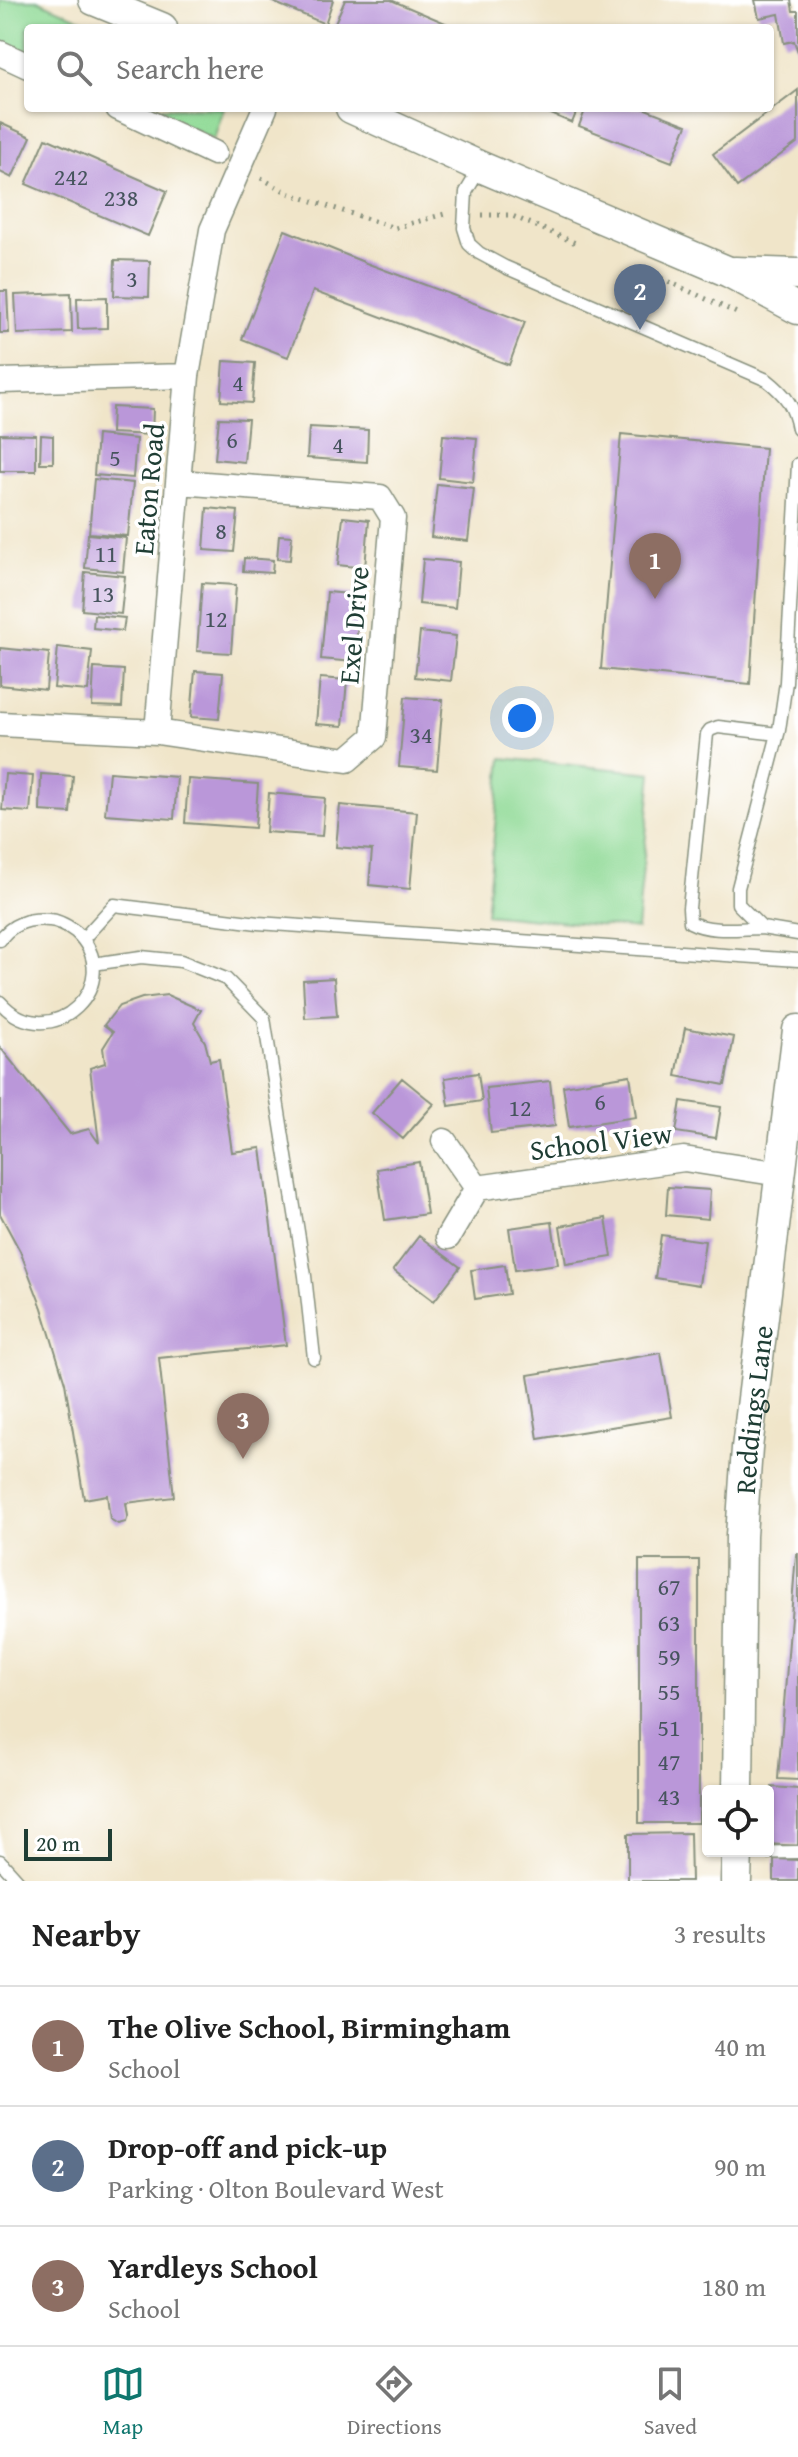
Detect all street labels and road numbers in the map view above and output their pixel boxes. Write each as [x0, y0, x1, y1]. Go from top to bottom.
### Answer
street label: Eaton Road [122, 421, 174, 557]
street label: Exel Drive [327, 564, 379, 686]
street label: School View [527, 1112, 675, 1170]
street label: Reddings Lane [723, 1323, 782, 1495]

